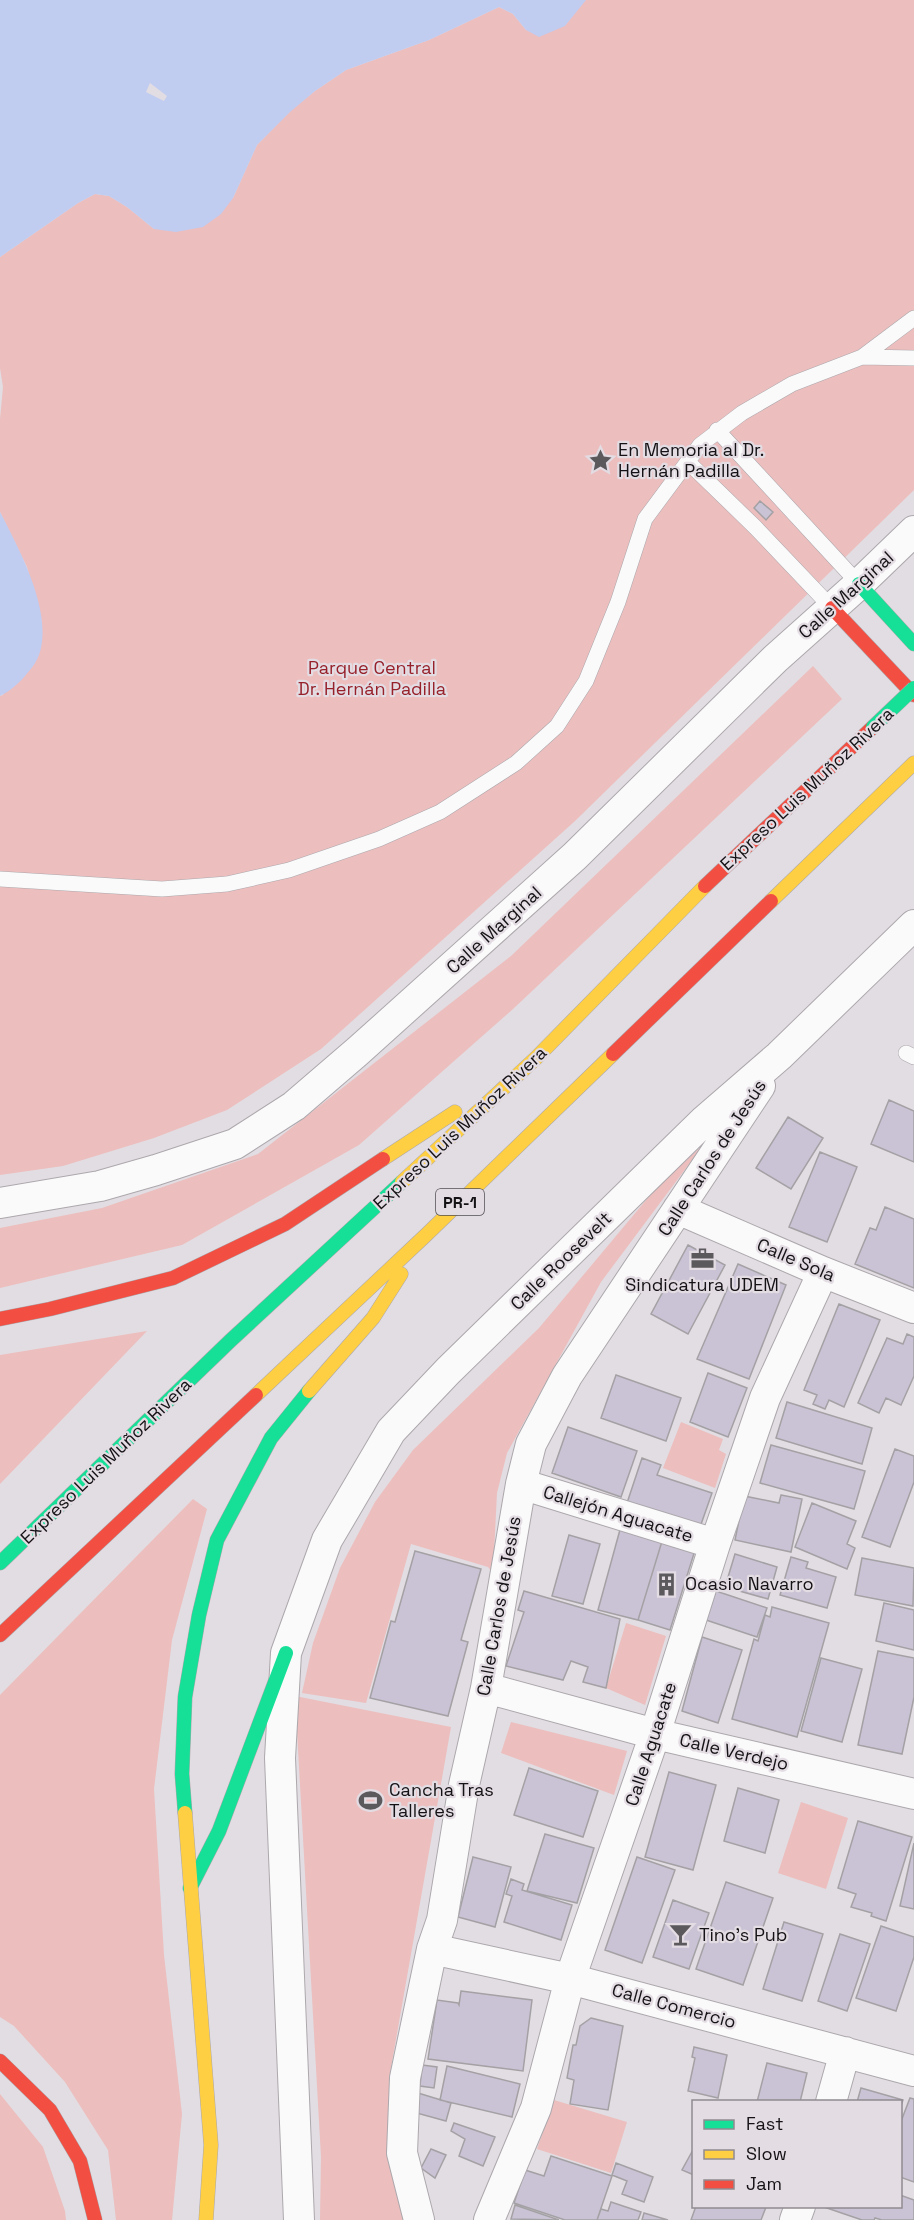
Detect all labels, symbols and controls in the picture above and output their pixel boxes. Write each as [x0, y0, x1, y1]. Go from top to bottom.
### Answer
place label: En Memoria al Dr. Hernán Padilla [618, 438, 764, 482]
place icon: En Memoria al Dr. Hernán Padilla [587, 447, 613, 473]
street label: Calle Marginal [793, 546, 898, 643]
park label: Parque Central Dr. Hernán Padilla [298, 656, 446, 700]
street label: Expreso Luis Muñoz Rivera [715, 702, 898, 875]
street label: Calle Marginal [441, 881, 546, 978]
street label: Expreso Luis Muñoz Rivera [368, 1041, 551, 1214]
street label: Calle Carlos de Jesús [652, 1075, 771, 1240]
road number: PR-1 [436, 1189, 484, 1215]
street label: Calle Roosevelt [505, 1206, 616, 1315]
street label: Calle Sola [754, 1233, 839, 1286]
office icon: Sindicatura UDEM [689, 1246, 715, 1272]
place label: Sindicatura UDEM [625, 1273, 779, 1296]
street label: Expreso Luis Muñoz Rivera [15, 1373, 196, 1548]
street label: Callejón Aguacate [540, 1480, 696, 1547]
street label: Calle Carlos de Jesús [471, 1514, 526, 1698]
building icon: Ocasio Navarro [654, 1571, 680, 1597]
place label: Ocasio Navarro [685, 1572, 814, 1595]
street label: Calle Aguacate [620, 1679, 681, 1809]
street label: Calle Verdejo [677, 1728, 791, 1775]
place label: Cancha Tras Talleres [389, 1778, 494, 1822]
sports icon: Cancha Tras Talleres [358, 1787, 384, 1813]
bar icon: Tino's Pub [668, 1922, 694, 1948]
place label: Tino's Pub [699, 1923, 787, 1946]
street label: Calle Comercio [610, 1978, 739, 2033]
legend [692, 2100, 902, 2208]
text: Fast [746, 2112, 783, 2135]
text: Slow [746, 2142, 787, 2165]
text: Jam [746, 2172, 782, 2195]

